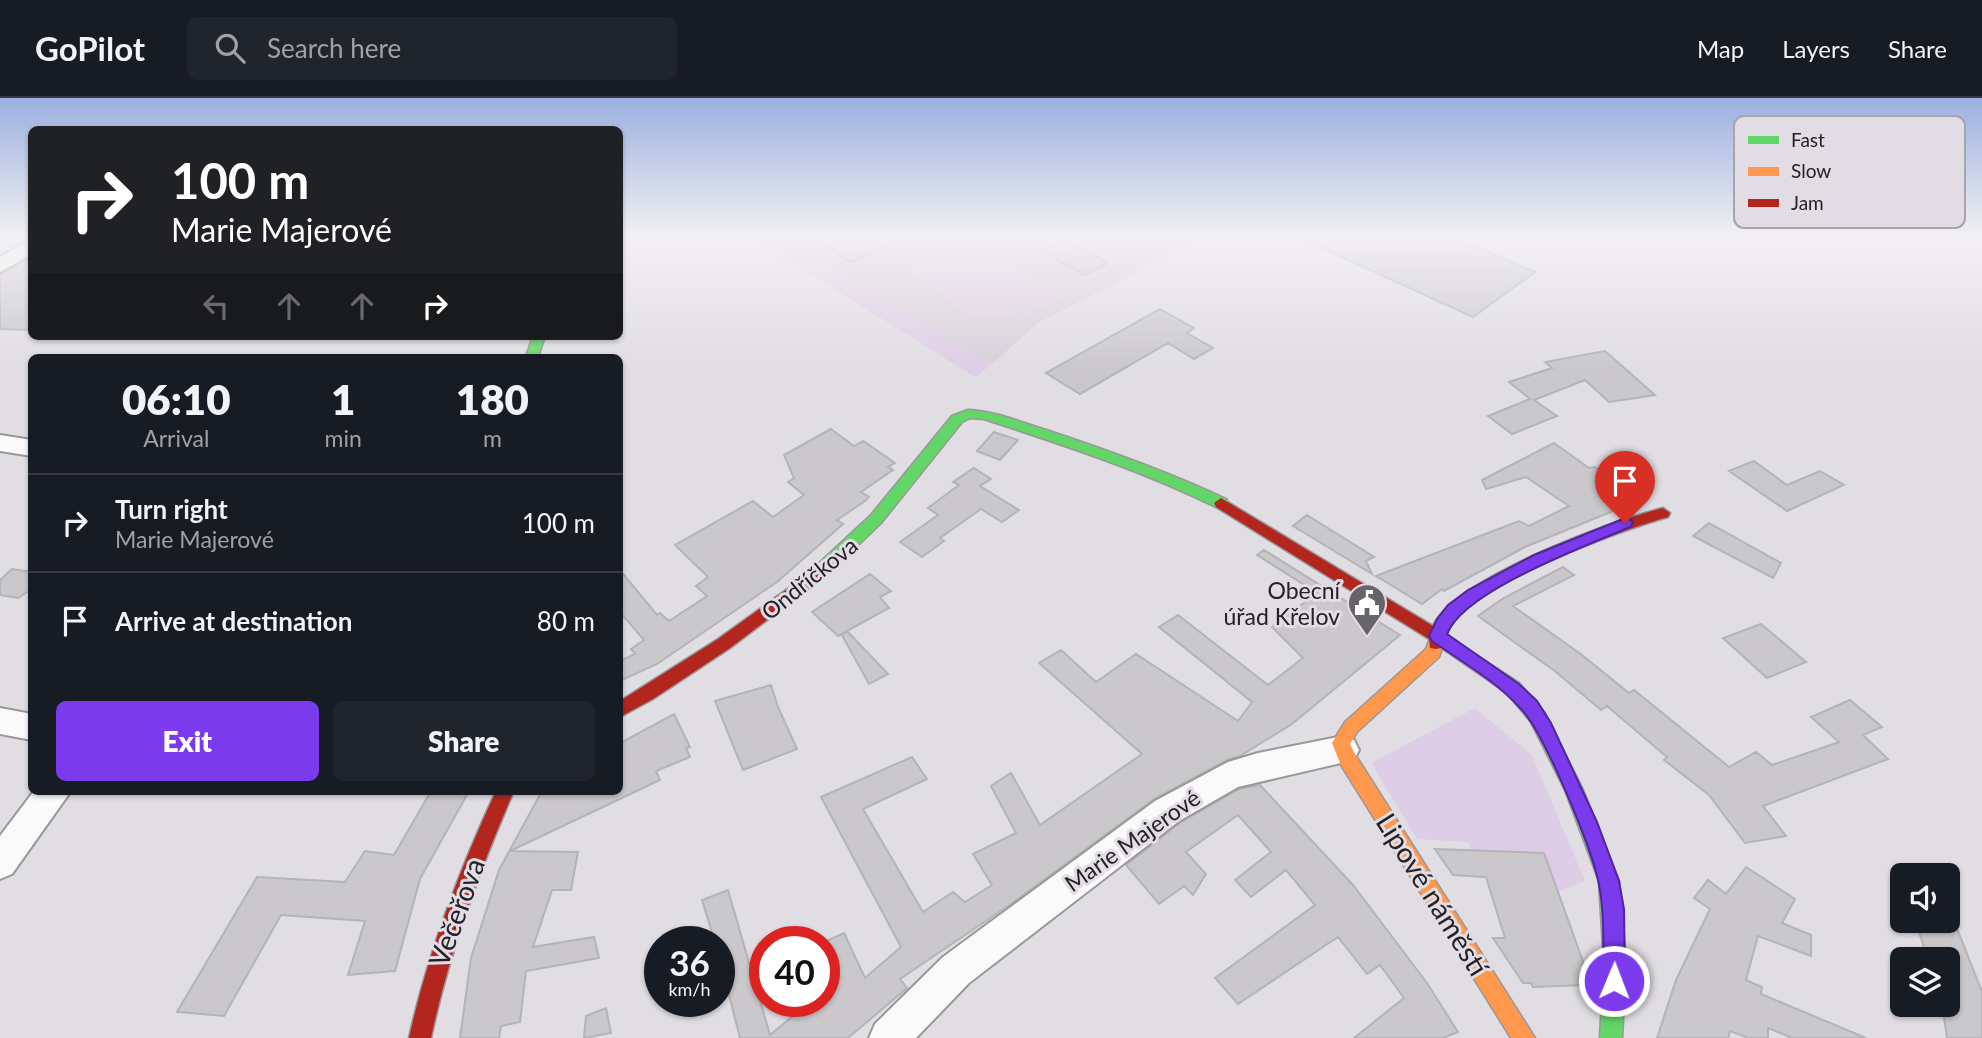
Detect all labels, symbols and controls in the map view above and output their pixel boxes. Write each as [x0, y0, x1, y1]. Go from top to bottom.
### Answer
search box [187, 17, 677, 80]
text: GoPilot [35, 28, 145, 68]
icon: search [211, 29, 249, 67]
text: Search here [267, 32, 401, 64]
text: Map [1697, 34, 1744, 63]
text: Layers [1782, 34, 1850, 63]
text: Share [1888, 34, 1947, 63]
legend [1734, 116, 1965, 228]
text: Fast [1791, 128, 1825, 151]
text: 100 m [171, 151, 309, 209]
icon: right [56, 154, 147, 245]
text: Slow [1791, 159, 1831, 182]
text: Jam [1791, 191, 1824, 214]
text: Marie Majerové [171, 210, 392, 249]
icon: left [197, 287, 235, 325]
icon: ahead [270, 287, 308, 325]
icon: ahead [343, 287, 381, 325]
icon: right [416, 287, 454, 325]
text: 06:10 [122, 374, 231, 424]
text: 1 [331, 374, 355, 424]
text: 180 [456, 374, 529, 424]
text: Arrival [143, 424, 209, 452]
text: min [325, 424, 362, 452]
text: m [483, 424, 502, 452]
pin [1595, 451, 1655, 523]
icon: arrive [1606, 462, 1644, 500]
text: Turn right [115, 493, 228, 525]
icon: right [56, 504, 94, 542]
text: 100 m [522, 507, 595, 539]
text: Marie Majerové [115, 525, 274, 553]
street label: Ondříčkova [755, 531, 863, 625]
place label: Obecní úřad Křelov [1223, 576, 1341, 630]
public building icon: Obecní úřad Křelov [1346, 582, 1388, 637]
icon: arrive [56, 602, 94, 640]
text: Arrive at destination [115, 605, 352, 637]
text: 80 m [537, 605, 595, 637]
button: Exit [56, 701, 319, 781]
button: Share [333, 701, 595, 781]
street label: Marie Majerové [1059, 783, 1205, 897]
street label: Lipové náměstí [1370, 807, 1497, 983]
street label: Večeřova [421, 853, 491, 971]
map controls [1890, 863, 1960, 1017]
button: sound [1890, 863, 1960, 933]
speed limit sign: 40 [749, 926, 840, 1017]
text: 36 [669, 941, 710, 983]
position arrow [1577, 944, 1651, 1018]
button: layers [1890, 947, 1960, 1017]
text: km/h [668, 978, 711, 1000]

